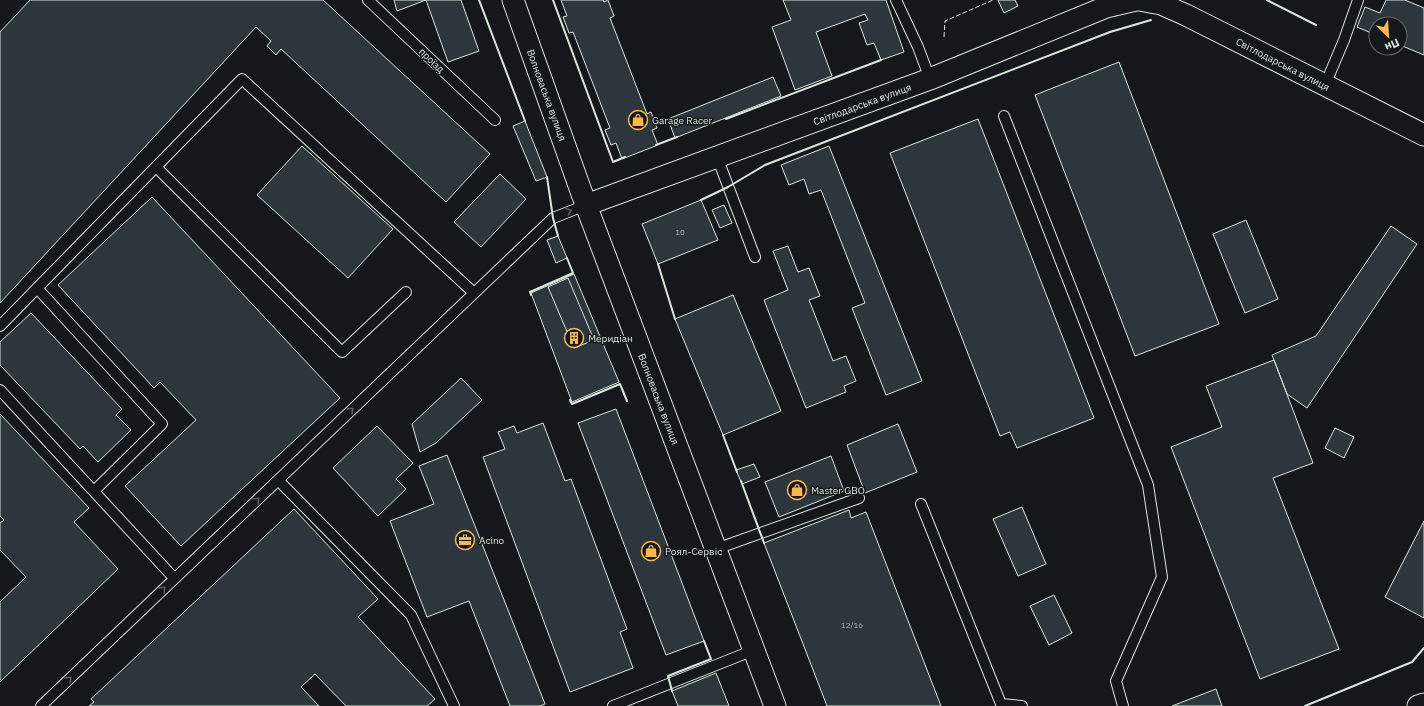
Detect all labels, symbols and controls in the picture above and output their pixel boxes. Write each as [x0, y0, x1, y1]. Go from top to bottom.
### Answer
north arrow [1368, 16, 1408, 56]
street label: Світлодарська вулиця [1234, 35, 1332, 94]
text: Пн [1383, 36, 1402, 54]
street label: проїзд [416, 45, 447, 76]
street label: Волноваська вулиця [524, 48, 569, 143]
street label: Світлодарська вулиця [811, 81, 913, 128]
shop icon: Garage Racer [627, 109, 649, 131]
place label: Garage Racer [652, 114, 712, 127]
one-way arrow [566, 207, 573, 215]
house number: 10 [675, 227, 685, 237]
building icon: Меридіан [563, 327, 585, 349]
place label: Меридіан [588, 332, 633, 345]
street label: Волноваська вулиця [635, 352, 682, 447]
one-way arrow [346, 407, 354, 415]
shop icon: Master GBO [786, 479, 808, 501]
place label: Master GBO [811, 484, 865, 497]
one-way arrow [252, 497, 260, 504]
office icon: Acino [454, 529, 476, 551]
place label: Acino [479, 534, 505, 547]
shop icon: Роял-Сервіс [640, 540, 662, 562]
place label: Роял-Сервіс [665, 545, 722, 558]
one-way arrow [158, 587, 166, 594]
house number: 12/16 [841, 620, 863, 630]
one-way arrow [64, 676, 72, 684]

